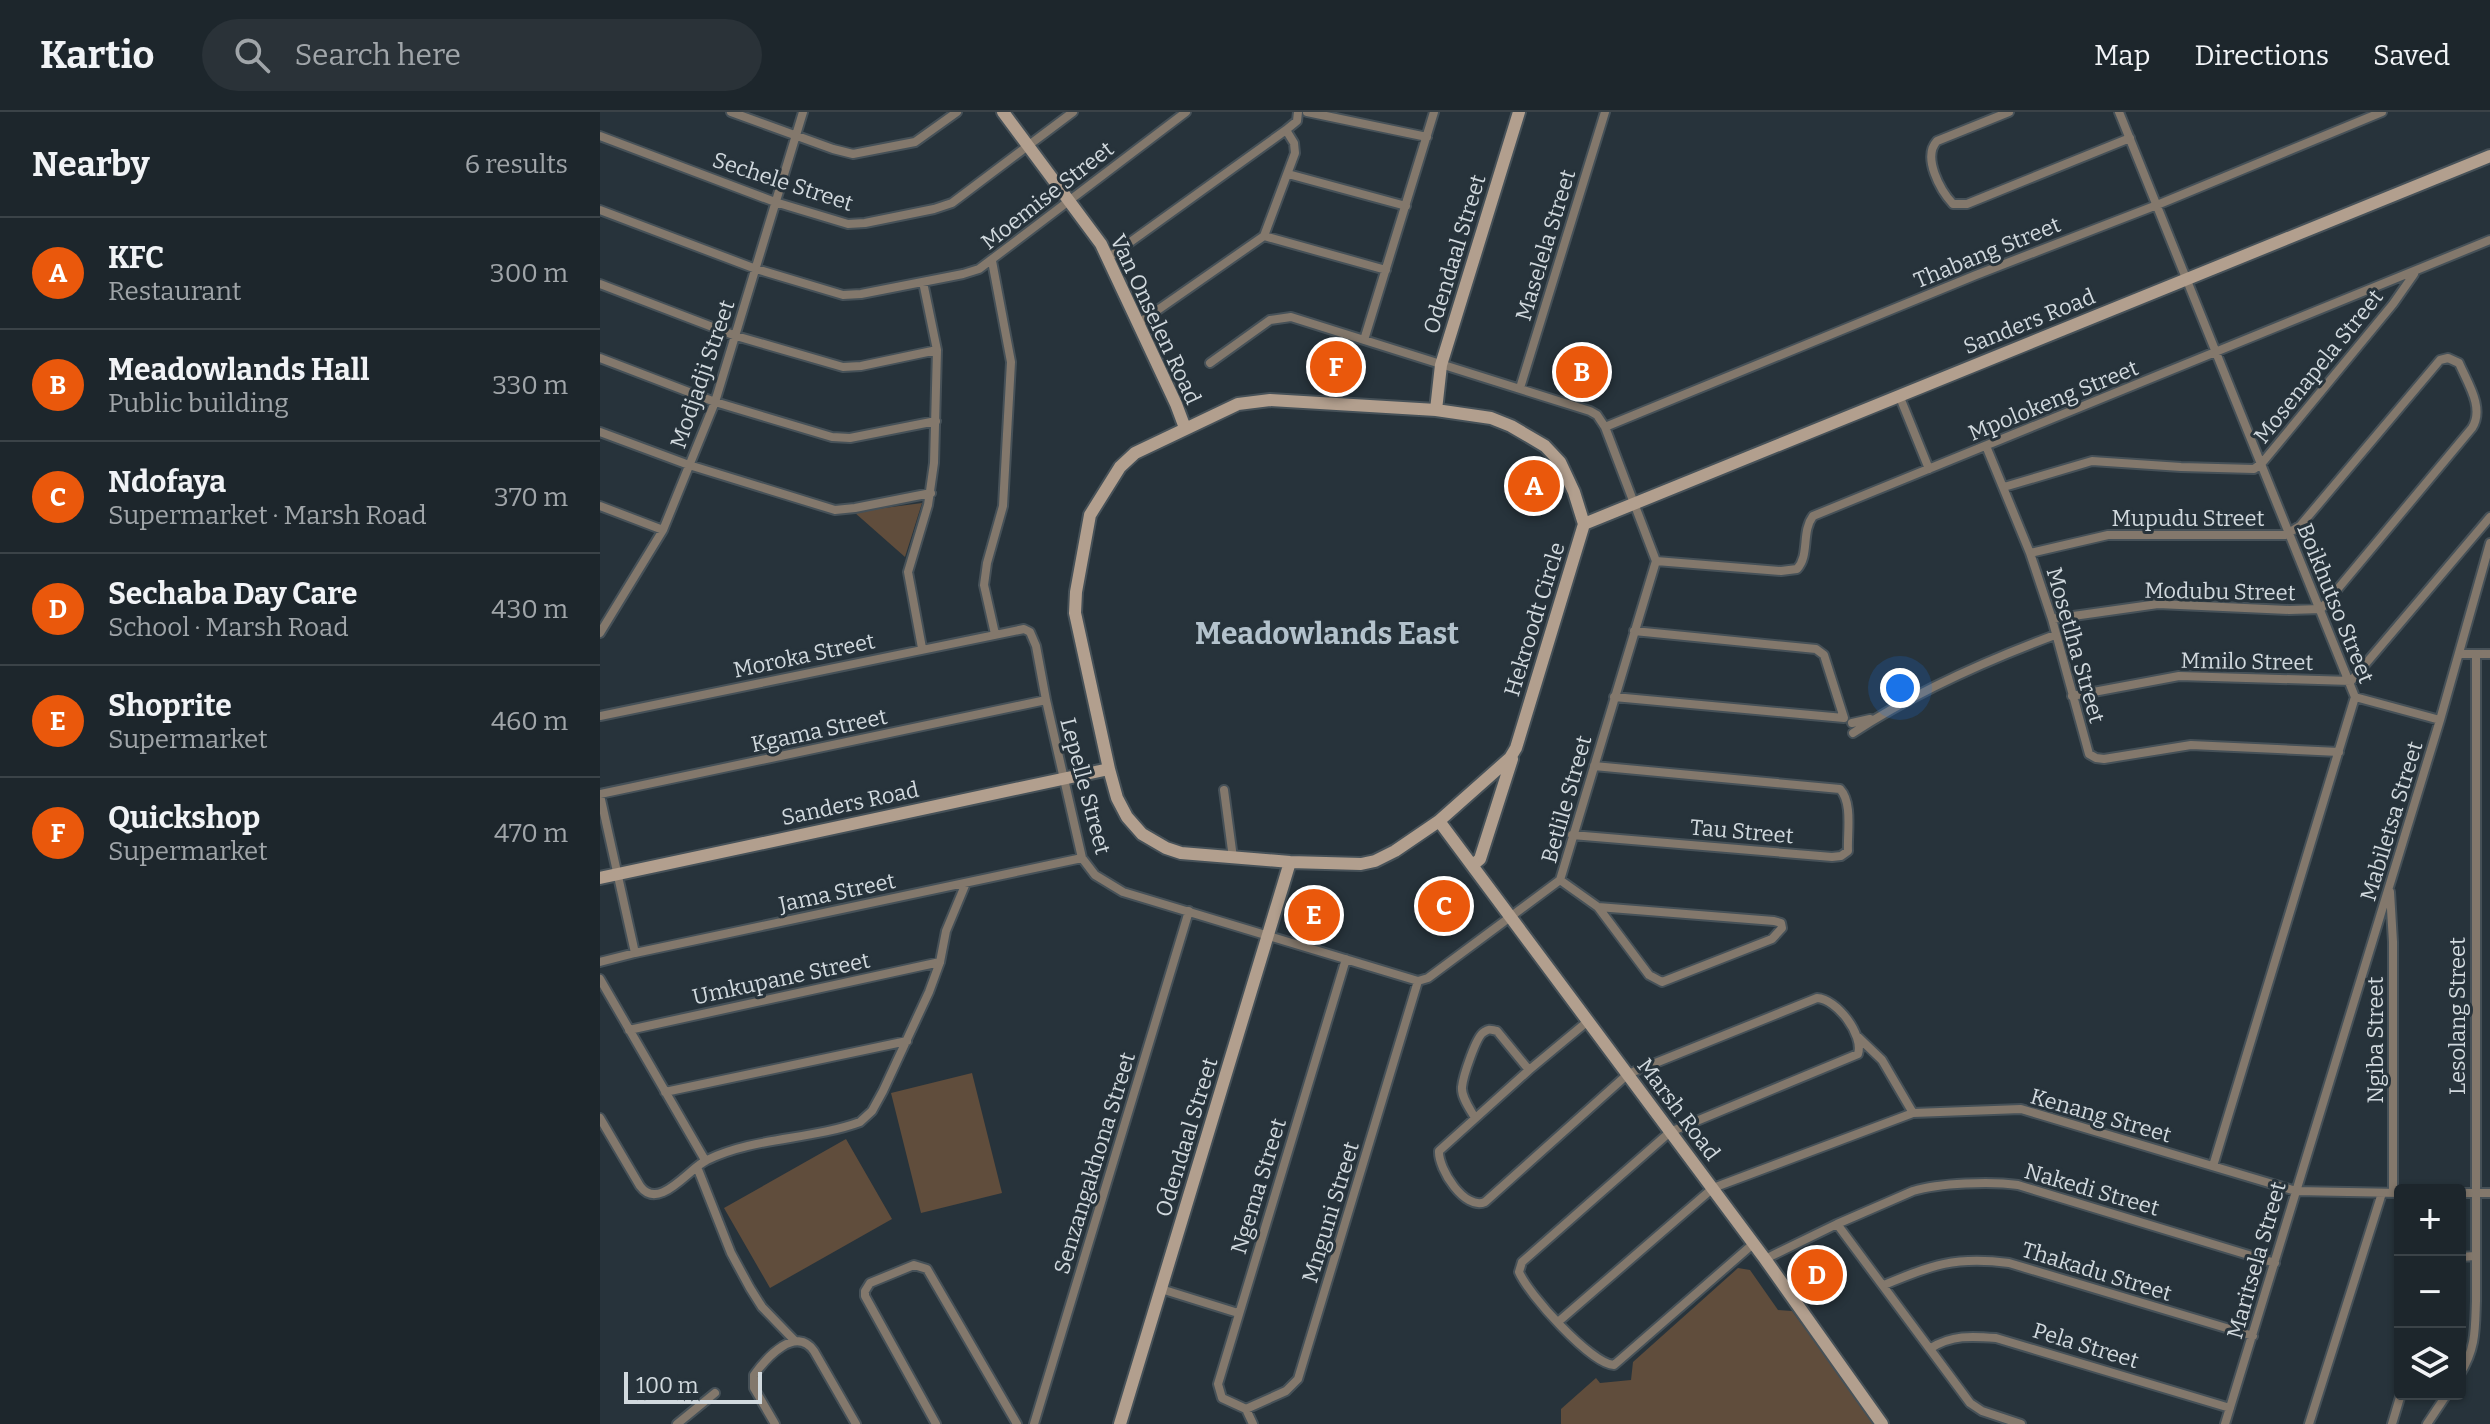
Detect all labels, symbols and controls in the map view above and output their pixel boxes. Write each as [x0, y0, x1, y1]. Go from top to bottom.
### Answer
search box [202, 19, 762, 91]
text: Kartio [40, 32, 154, 78]
icon: search [230, 33, 274, 77]
text: Search here [294, 37, 461, 73]
text: Map [2094, 39, 2150, 72]
text: Directions [2194, 39, 2329, 72]
text: Saved [2373, 39, 2450, 72]
street label: Moemise Street [976, 135, 1119, 255]
text: Nearby [32, 144, 150, 185]
street label: Sechele Street [709, 146, 857, 217]
text: 6 results [465, 149, 568, 180]
street label: Maselela Street [1510, 166, 1581, 324]
street label: Odendaal Street [1417, 171, 1492, 337]
street label: Thabang Street [1910, 211, 2065, 294]
street label: Van Onselen Road [1104, 230, 1207, 409]
text: KFC [108, 240, 164, 276]
text: A [49, 258, 67, 289]
text: 300 m [490, 258, 568, 289]
text: Restaurant [108, 276, 241, 307]
street label: Sanders Road [1959, 283, 2099, 360]
street label: Mosenapela Street [2248, 284, 2389, 449]
street label: Modjadji Street [664, 296, 741, 452]
pin: F [1310, 337, 1362, 397]
pin: B [1556, 342, 1608, 402]
text: Meadowlands Hall [108, 352, 369, 388]
street label: Mpolokeng Street [1964, 354, 2142, 447]
text: B [50, 370, 66, 401]
text: 330 m [492, 370, 568, 401]
text: Public building [108, 388, 289, 419]
pin: A [1508, 456, 1560, 516]
text: Ndofaya [108, 464, 226, 500]
text: C [50, 482, 66, 513]
text: 370 m [494, 482, 568, 513]
text: Supermarket · Marsh Road [108, 500, 427, 531]
street label: Mupudu Street [2111, 505, 2265, 532]
street label: Boikhutso Street [2291, 519, 2380, 687]
street label: Hekroodt Circle [1498, 539, 1571, 699]
street label: Mosetlha Street [2040, 564, 2111, 726]
text: Sechaba Day Care [108, 576, 357, 612]
street label: Modubu Street [2144, 577, 2296, 606]
text: D [49, 594, 67, 625]
text: 430 m [491, 594, 568, 625]
text: School · Marsh Road [108, 612, 349, 643]
district label: Meadowlands East [1195, 616, 1459, 652]
street label: Moroka Street [731, 627, 877, 684]
street label: Mmilo Street [2180, 647, 2314, 676]
your location [1880, 668, 1920, 708]
text: Shoprite [108, 688, 232, 724]
street label: Kgama Street [749, 703, 890, 758]
text: E [50, 706, 66, 737]
text: 460 m [491, 706, 568, 737]
street label: Lepelle Street [1054, 715, 1117, 857]
text: Supermarket [108, 724, 268, 755]
street label: Betlile Street [1535, 732, 1598, 866]
street label: Mabiletsa Street [2354, 738, 2429, 904]
street label: Sanders Road [779, 776, 921, 831]
text: Quickshop [108, 800, 260, 836]
street label: Tau Street [1689, 814, 1795, 849]
text: F [51, 818, 65, 849]
text: 470 m [494, 818, 568, 849]
text: Supermarket [108, 836, 268, 867]
street label: Jama Street [775, 867, 898, 918]
pin: C [1418, 876, 1470, 936]
pin: E [1288, 885, 1340, 945]
street label: Lesolang Street [2444, 937, 2471, 1095]
street label: Umkupane Street [690, 946, 872, 1011]
street label: Ngiba Street [2362, 977, 2389, 1103]
street label: Senzangakhona Street [1048, 1049, 1141, 1277]
street label: Marsh Road [1631, 1053, 1726, 1166]
street label: Odendaal Street [1149, 1054, 1224, 1220]
street label: Kenang Street [2027, 1082, 2174, 1149]
street label: Ngema Street [1225, 1115, 1292, 1257]
street label: Mnguni Street [1296, 1138, 1365, 1286]
street label: Nakedi Street [2021, 1157, 2162, 1222]
street label: Maritsela Street [2221, 1178, 2292, 1342]
map controls [2394, 1184, 2466, 1400]
button: + [2394, 1184, 2466, 1256]
street label: Thakadu Street [2019, 1236, 2175, 1307]
pin: D [1791, 1245, 1843, 1305]
button: − [2394, 1256, 2466, 1328]
street label: Pela Street [2030, 1317, 2142, 1374]
button: layers [2394, 1328, 2466, 1400]
scale bar [624, 1368, 762, 1404]
text: 100 m [636, 1372, 699, 1399]

